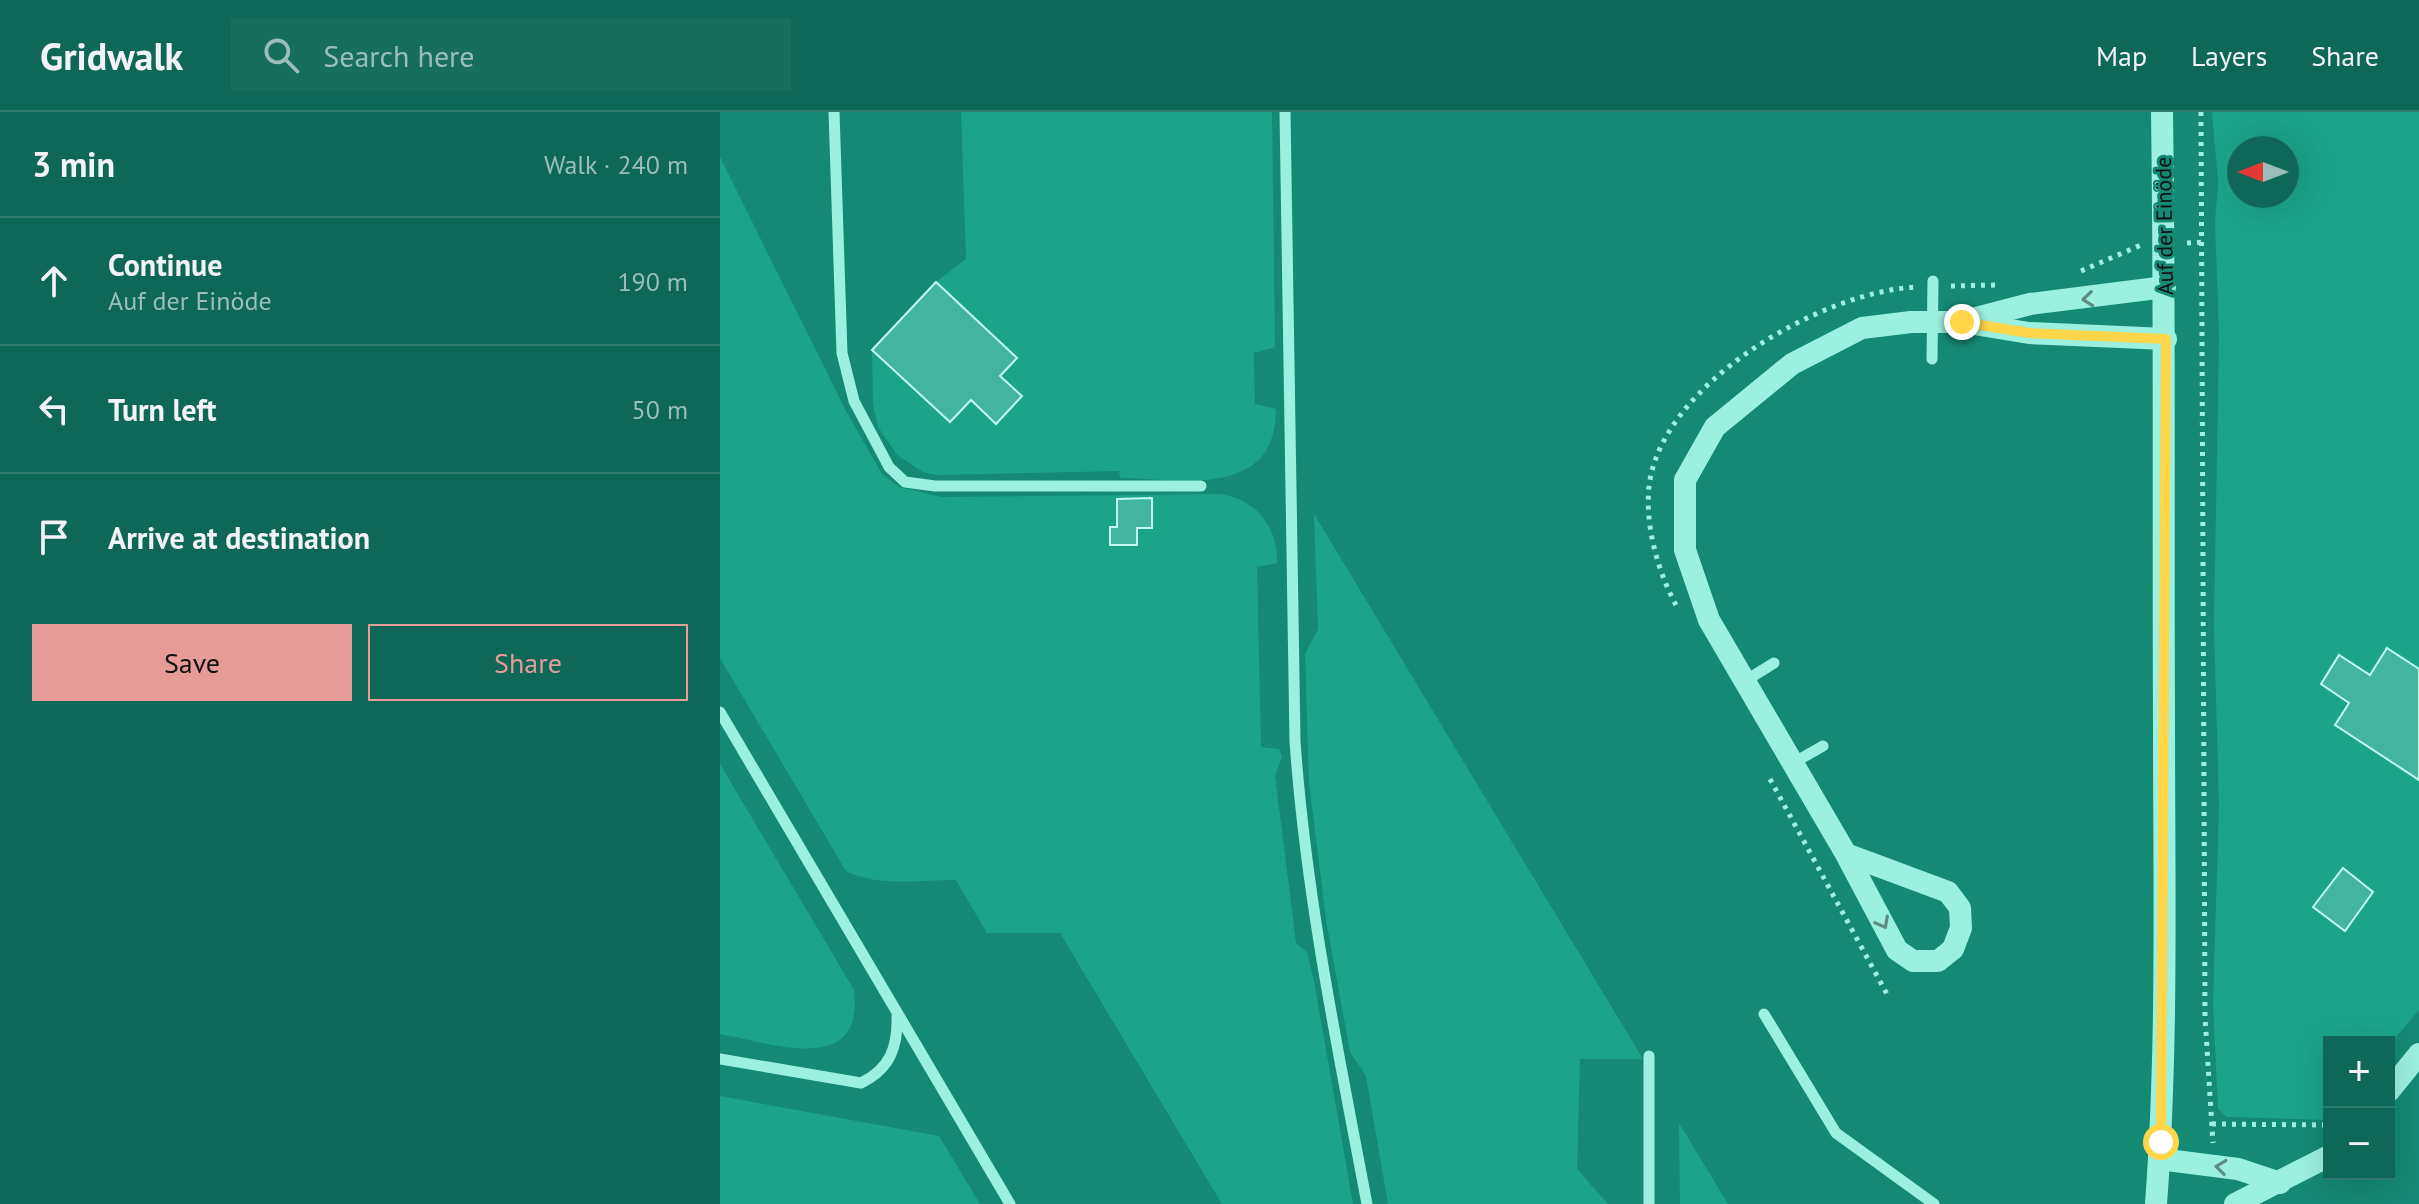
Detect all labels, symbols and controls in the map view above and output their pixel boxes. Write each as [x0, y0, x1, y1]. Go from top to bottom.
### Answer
search box [231, 19, 791, 91]
text: Gridwalk [40, 31, 183, 80]
icon: search [259, 33, 303, 77]
text: Search here [323, 36, 475, 75]
text: Map [2096, 37, 2147, 74]
text: Layers [2191, 37, 2267, 74]
text: Share [2311, 37, 2379, 74]
north arrow [2227, 136, 2299, 208]
text: 3 min [32, 142, 115, 186]
text: Walk · 240 m [544, 148, 688, 181]
street label: Auf der Einöde [2149, 157, 2179, 295]
text: Continue [108, 245, 222, 284]
icon: ahead [32, 259, 76, 303]
text: 190 m [617, 265, 688, 298]
text: Auf der Einöde [108, 284, 272, 317]
one-way arrow [2081, 291, 2094, 308]
route end [1944, 304, 1980, 340]
icon: left [32, 387, 76, 431]
text: Turn left [108, 390, 216, 429]
text: 50 m [632, 393, 688, 426]
icon: arrive [32, 515, 76, 559]
text: Arrive at destination [108, 518, 370, 557]
button: Save [32, 624, 352, 701]
button: Share [368, 624, 688, 701]
one-way arrow [1873, 914, 1888, 929]
map controls [2323, 1036, 2395, 1180]
button: + [2323, 1036, 2395, 1108]
button: − [2323, 1108, 2395, 1180]
route start [2143, 1124, 2179, 1160]
one-way arrow [2214, 1159, 2227, 1176]

